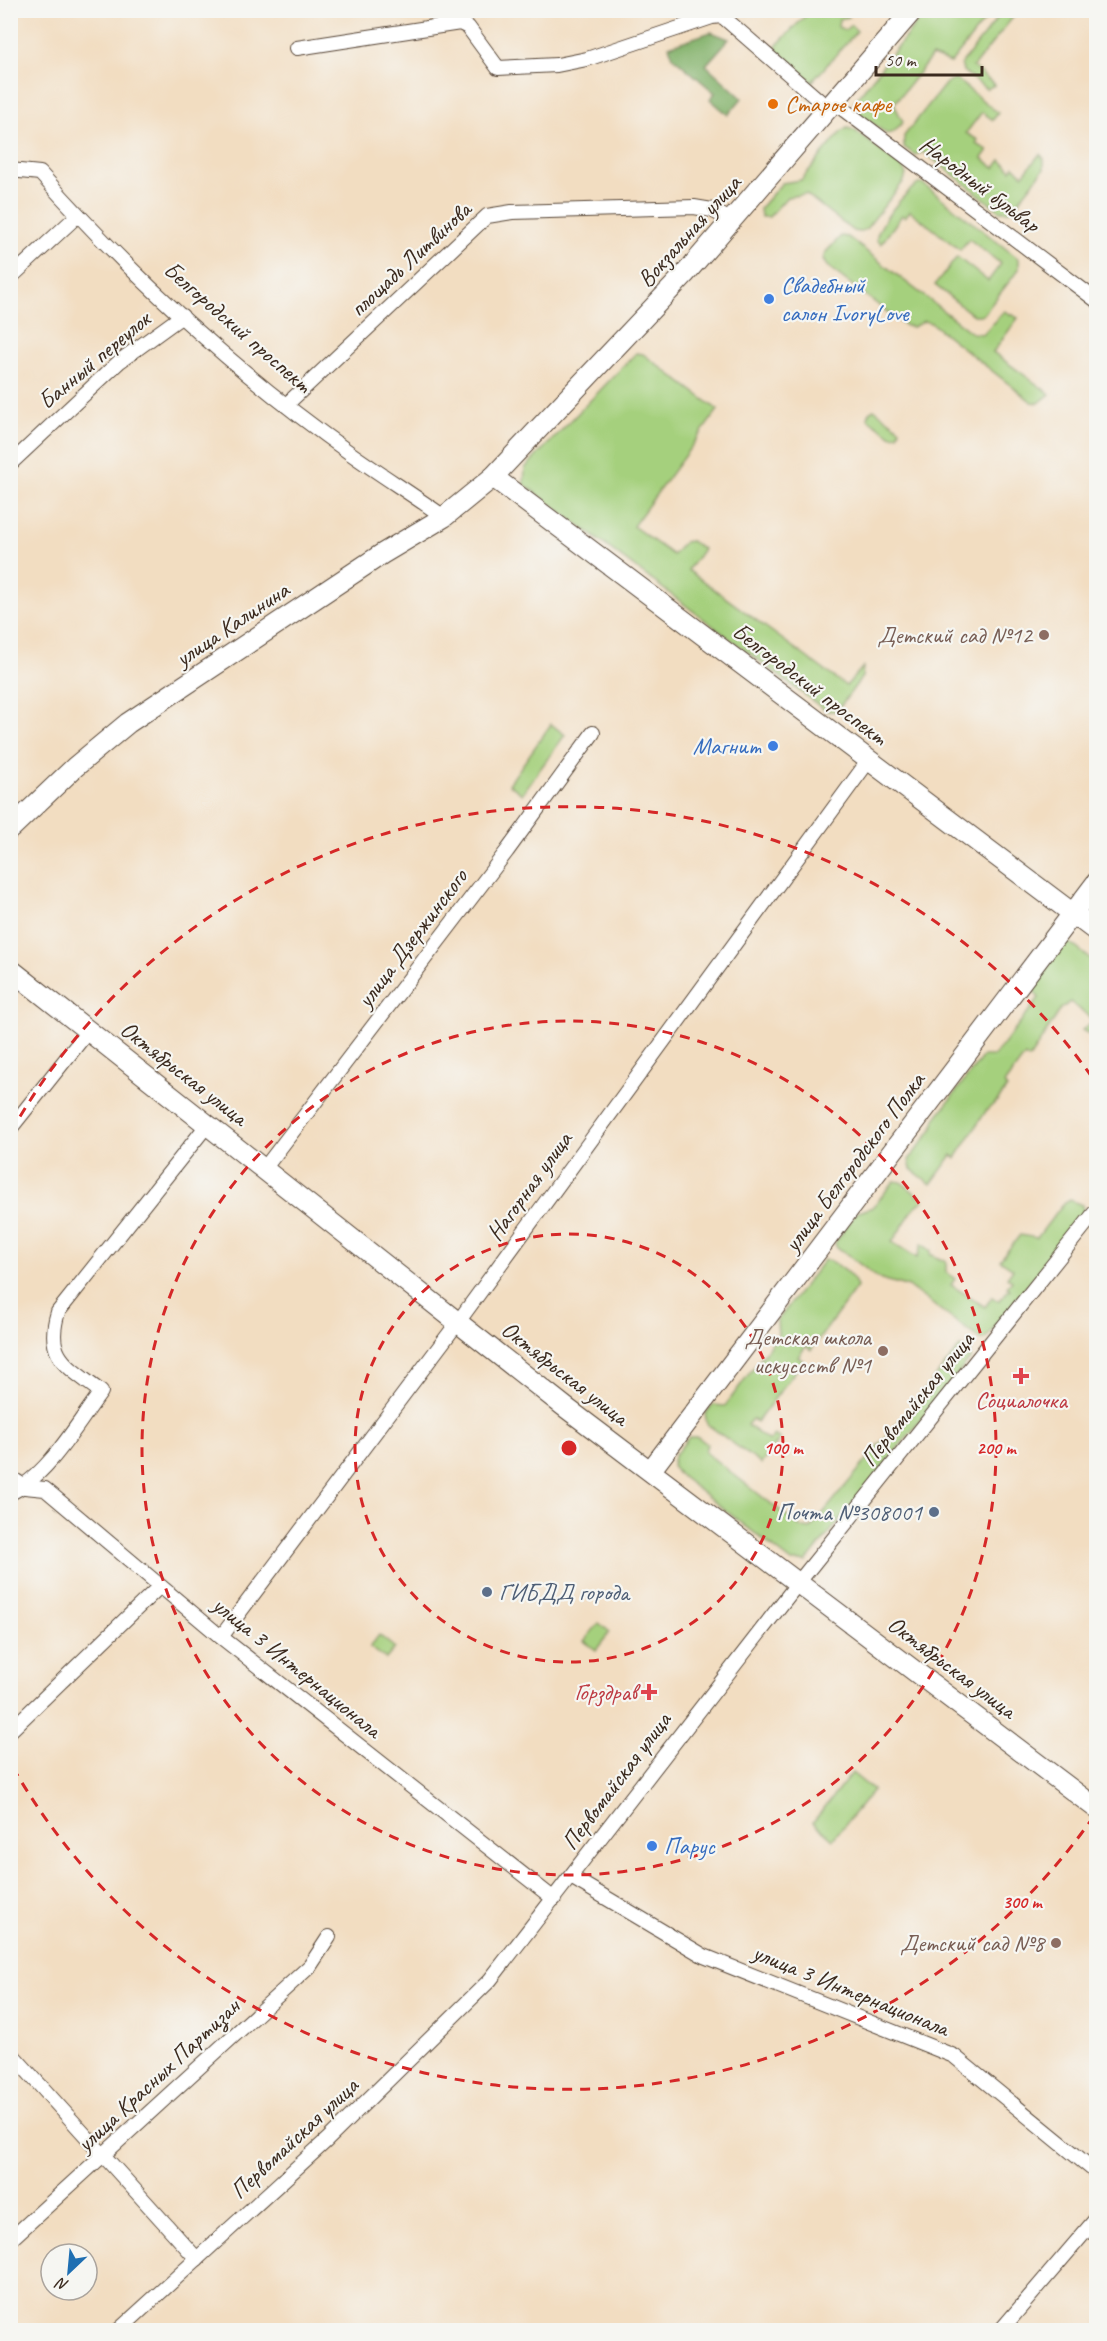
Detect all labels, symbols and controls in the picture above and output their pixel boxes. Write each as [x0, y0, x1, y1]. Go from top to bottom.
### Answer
scale bar [876, 39, 982, 77]
text: 50 m [885, 49, 918, 71]
place label: Старое кафе [785, 89, 893, 119]
marker: Старое кафе [766, 97, 780, 111]
street label: Народный бульвар [914, 129, 1048, 240]
street label: Вокзальная улица [631, 168, 748, 293]
street label: площадь Литвинова [343, 194, 479, 323]
street label: Белгородский проспект [158, 254, 319, 400]
place label: Свадебный салон IvoryLove [781, 270, 911, 328]
marker: Свадебный салон IvoryLove [762, 292, 776, 306]
street label: Банный переулок [32, 303, 158, 416]
street label: улица Калинина [168, 574, 296, 674]
street label: Белгородский проспект [726, 616, 894, 752]
place label: Детский сад №12 [877, 620, 1034, 650]
marker: Детский сад №12 [1037, 628, 1051, 642]
place label: Магнит [693, 731, 762, 761]
marker: Магнит [766, 739, 780, 753]
street label: улица Дзержинского [349, 861, 475, 1015]
street label: Октябрьская улица [114, 1014, 255, 1133]
street label: улица Белгородского Полка [776, 1065, 932, 1259]
street label: Нагорная улица [479, 1124, 579, 1246]
street label: Октябрьская улица [495, 1314, 636, 1433]
place label: Детская школа искуссств №1 [745, 1322, 872, 1380]
street label: Первомайская улица [854, 1325, 981, 1472]
marker: Детская школа искуссств №1 [876, 1344, 890, 1358]
marker: Социалочка [1014, 1369, 1028, 1383]
place label: Социалочка [975, 1385, 1068, 1415]
text: 100 m [764, 1437, 804, 1459]
text: 200 m [977, 1437, 1017, 1459]
centre of rings [559, 1438, 579, 1458]
place label: Почта №308001 [776, 1497, 923, 1527]
marker: Почта №308001 [927, 1505, 941, 1519]
place label: ГИБДД города [499, 1577, 631, 1607]
marker: ГИБДД города [480, 1585, 494, 1599]
street label: улица 3 Интернационала [205, 1588, 389, 1746]
street label: Октябрьская улица [882, 1609, 1024, 1726]
place label: Горздрав [575, 1677, 641, 1707]
marker: Горздрав [642, 1685, 656, 1699]
street label: Первомайская улица [555, 1705, 678, 1856]
place label: Парус [664, 1831, 716, 1861]
marker: Парус [645, 1839, 659, 1853]
text: 300 m [1003, 1891, 1043, 1913]
place label: Детский сад №8 [900, 1928, 1046, 1958]
street label: улица 3 Интернационала [747, 1936, 955, 2044]
marker: Детский сад №8 [1049, 1936, 1063, 1950]
street label: улица Красных Партизан [69, 1991, 248, 2161]
street label: Первомайская улица [224, 2070, 365, 2205]
north arrow [39, 2242, 99, 2302]
text: N [51, 2272, 72, 2296]

